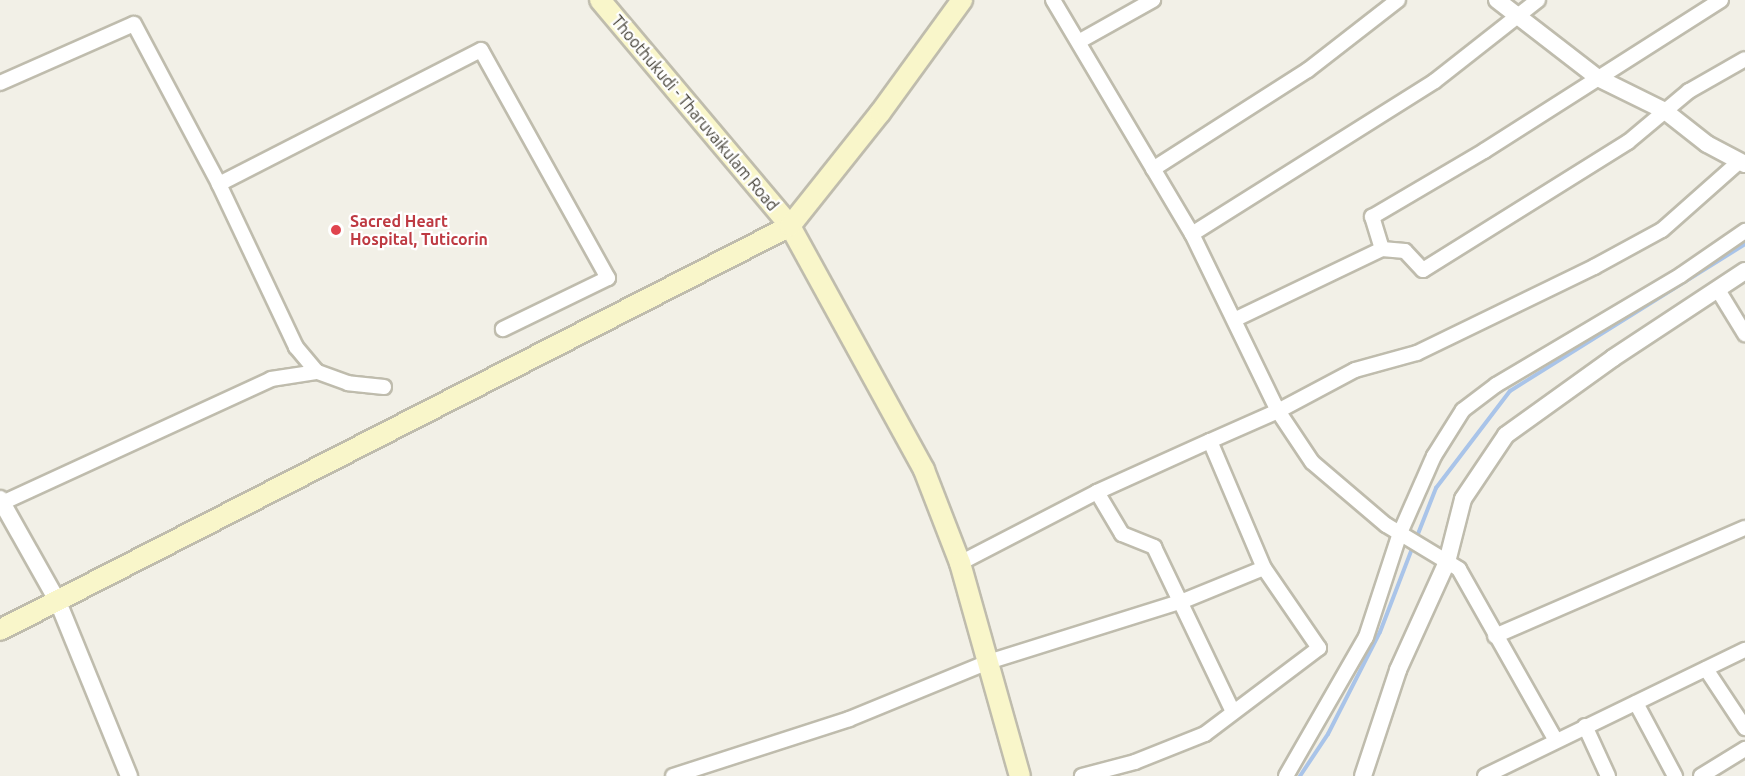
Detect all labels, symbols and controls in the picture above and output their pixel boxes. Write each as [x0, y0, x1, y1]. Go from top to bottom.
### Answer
street label: Thoothukudi - Tharuvaikulam Road [608, 11, 782, 215]
place label: Sacred Heart Hospital, Tuticorin [350, 211, 488, 249]
marker: Sacred Heart Hospital, Tuticorin [327, 221, 345, 239]

